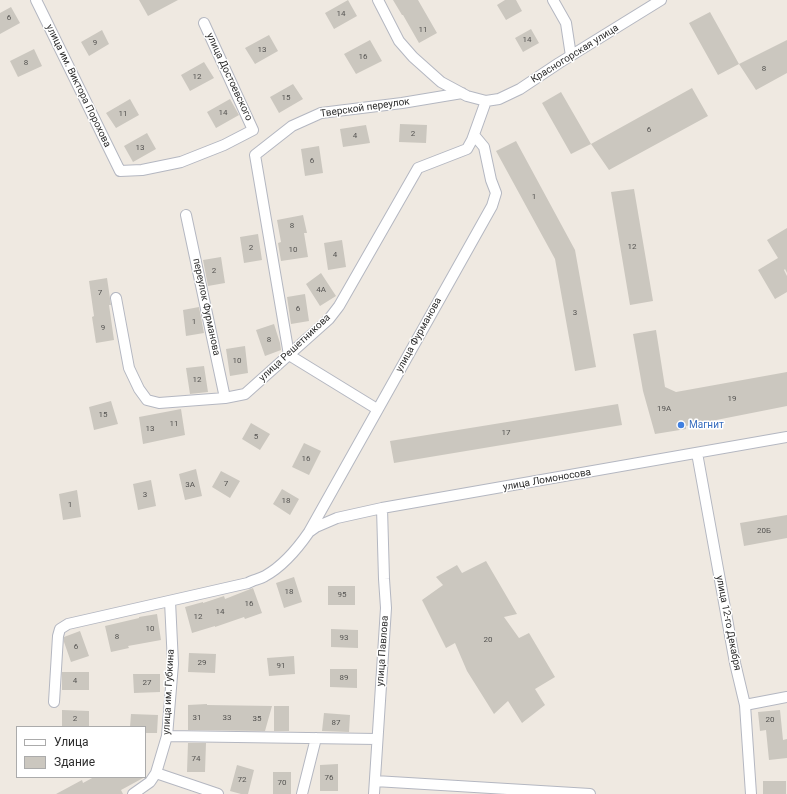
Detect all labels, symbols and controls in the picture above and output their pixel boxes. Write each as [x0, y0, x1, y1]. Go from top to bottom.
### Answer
house number: 14 [337, 9, 345, 19]
house number: 6 [7, 13, 11, 23]
street label: Красногорская улица [529, 22, 621, 86]
street label: улица им. Виктора Порохова [43, 23, 113, 149]
house number: 11 [419, 25, 427, 35]
street label: улица Достоевского [203, 31, 255, 123]
house number: 14 [523, 35, 531, 45]
house number: 9 [93, 38, 97, 48]
house number: 13 [258, 45, 266, 55]
house number: 16 [359, 52, 367, 62]
house number: 8 [24, 58, 28, 68]
house number: 8 [762, 64, 766, 74]
house number: 12 [193, 72, 201, 82]
house number: 15 [282, 93, 290, 103]
street label: Тверской переулок [320, 96, 410, 120]
house number: 14 [219, 108, 227, 118]
house number: 11 [119, 109, 127, 119]
house number: 6 [647, 125, 651, 135]
house number: 2 [411, 129, 415, 139]
house number: 4 [353, 131, 357, 141]
house number: 13 [136, 143, 144, 153]
house number: 6 [310, 156, 314, 166]
house number: 1 [532, 192, 536, 202]
house number: 8 [290, 221, 294, 231]
house number: 12 [628, 242, 636, 252]
house number: 2 [249, 243, 253, 253]
house number: 10 [289, 245, 297, 255]
house number: 4 [333, 250, 337, 260]
street label: переулок Фурманова [190, 257, 222, 357]
house number: 2 [212, 266, 216, 276]
house number: 4А [316, 285, 326, 295]
house number: 7 [98, 288, 102, 298]
street label: улица Фурманова [394, 296, 444, 374]
house number: 6 [296, 304, 300, 314]
house number: 3 [573, 308, 577, 318]
street label: улица Решетникова [257, 312, 333, 384]
house number: 1 [192, 317, 196, 327]
house number: 9 [101, 323, 105, 333]
house number: 8 [267, 335, 271, 345]
house number: 10 [233, 356, 241, 366]
house number: 12 [193, 375, 201, 385]
house number: 19 [728, 394, 736, 404]
house number: 19А [657, 404, 671, 414]
house number: 15 [99, 410, 107, 420]
house number: 11 [170, 419, 178, 429]
place label: Магнит [689, 419, 724, 431]
marker: Магнит [676, 420, 686, 430]
house number: 13 [146, 424, 154, 434]
house number: 17 [502, 428, 510, 438]
house number: 5 [254, 432, 258, 442]
house number: 16 [302, 454, 310, 464]
street label: улица Ломоносова [502, 466, 592, 494]
house number: 7 [224, 479, 228, 489]
house number: 3А [185, 480, 195, 490]
house number: 3 [143, 490, 147, 500]
house number: 18 [282, 496, 290, 506]
house number: 1 [68, 500, 72, 510]
house number: 20Б [757, 526, 771, 536]
street label: улица 12-го Декабря [713, 575, 743, 671]
house number: 18 [285, 587, 293, 597]
house number: 95 [338, 590, 346, 600]
house number: 16 [245, 599, 253, 609]
house number: 14 [216, 607, 224, 617]
house number: 12 [194, 612, 202, 622]
street label: улица Павлова [375, 615, 391, 687]
house number: 10 [146, 624, 154, 634]
house number: 8 [115, 632, 119, 642]
house number: 93 [340, 633, 348, 643]
house number: 20 [484, 635, 492, 645]
house number: 6 [74, 642, 78, 652]
street label: улица им. Губкина [161, 649, 177, 735]
house number: 29 [198, 658, 206, 668]
house number: 91 [277, 661, 285, 671]
house number: 89 [340, 673, 348, 683]
house number: 4 [73, 676, 77, 686]
house number: 27 [143, 678, 151, 688]
house number: 31 [193, 713, 201, 723]
house number: 33 [223, 713, 231, 723]
house number: 2 [73, 714, 77, 724]
house number: 35 [253, 714, 261, 724]
house number: 20 [766, 715, 774, 725]
house number: 87 [332, 718, 340, 728]
legend [16, 726, 146, 778]
text: Улица [54, 735, 89, 749]
house number: 74 [192, 754, 200, 764]
text: Здание [54, 755, 95, 769]
house number: 76 [325, 773, 333, 783]
house number: 72 [238, 775, 246, 785]
house number: 70 [278, 778, 286, 788]

